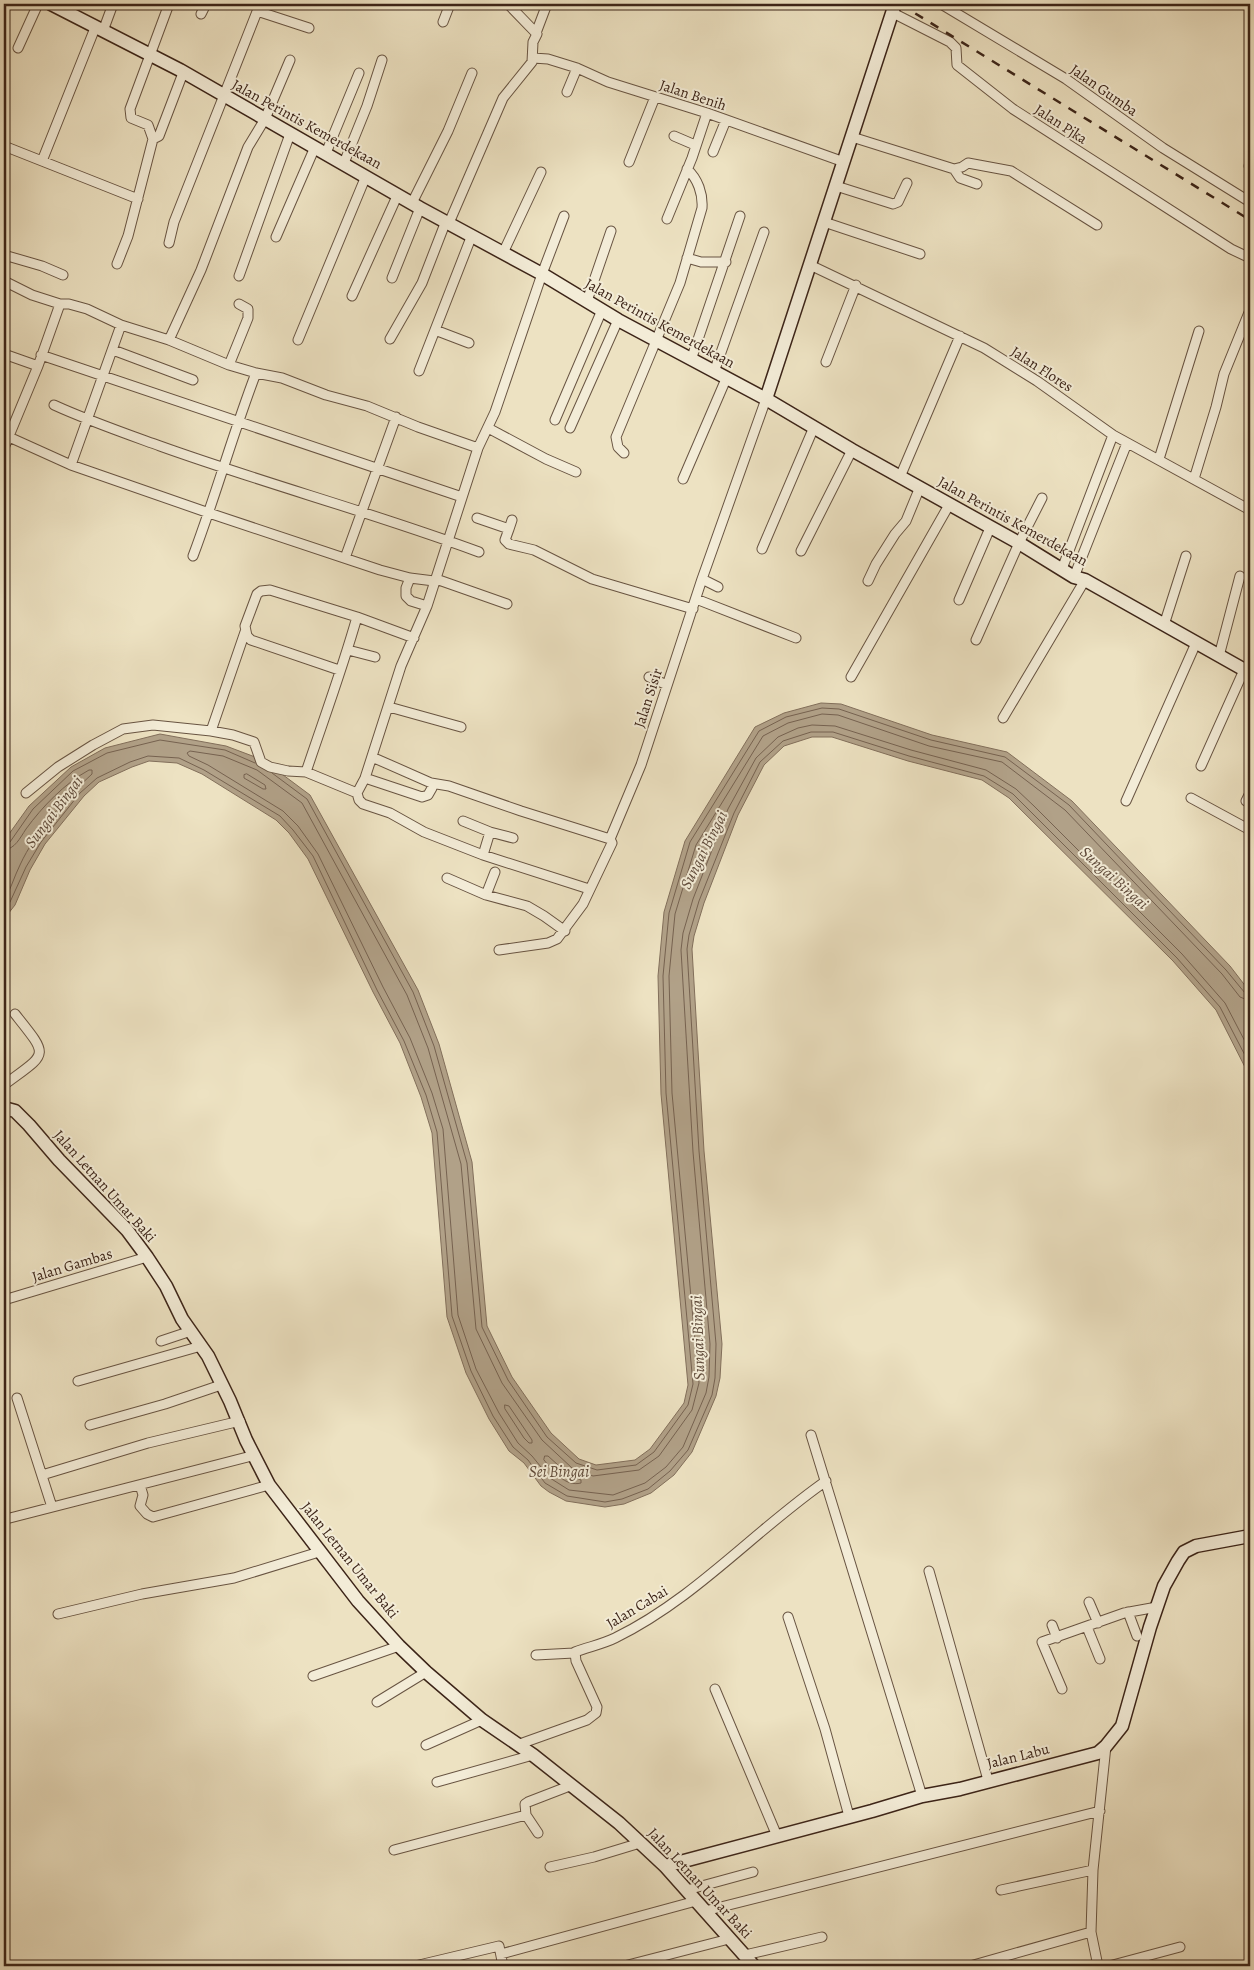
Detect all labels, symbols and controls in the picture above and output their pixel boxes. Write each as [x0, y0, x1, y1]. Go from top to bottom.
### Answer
street label: Jalan Gumba [1066, 59, 1142, 121]
street label: Jalan Perintis Kemerdekaan [228, 74, 386, 174]
street label: Jalan Benih [657, 75, 729, 115]
street label: Jalan Pjka [1031, 99, 1091, 149]
street label: Jalan Perintis Kemerdekaan [581, 273, 739, 373]
street label: Jalan Flores [1007, 341, 1077, 397]
street label: Jalan Perintis Kemerdekaan [934, 471, 1092, 571]
street label: Jalan Sisir [629, 666, 667, 730]
water label: Sungai Bingai [20, 771, 88, 853]
water label: Sungai Bingai [675, 807, 733, 893]
water label: Sungai Bingai [1075, 841, 1153, 915]
street label: Jalan Letnan Umar Baki [49, 1126, 161, 1246]
street label: Jalan Gambas [29, 1243, 115, 1287]
water label: Sungai Bingai [686, 1295, 710, 1381]
water label: Sei Bingai [529, 1461, 589, 1483]
street label: Jalan Letnan Umar Baki [297, 1497, 403, 1623]
street label: Jalan Cabai [602, 1581, 672, 1633]
street label: Jalan Labu [985, 1738, 1052, 1773]
street label: Jalan Letnan Umar Baki [643, 1823, 757, 1943]

